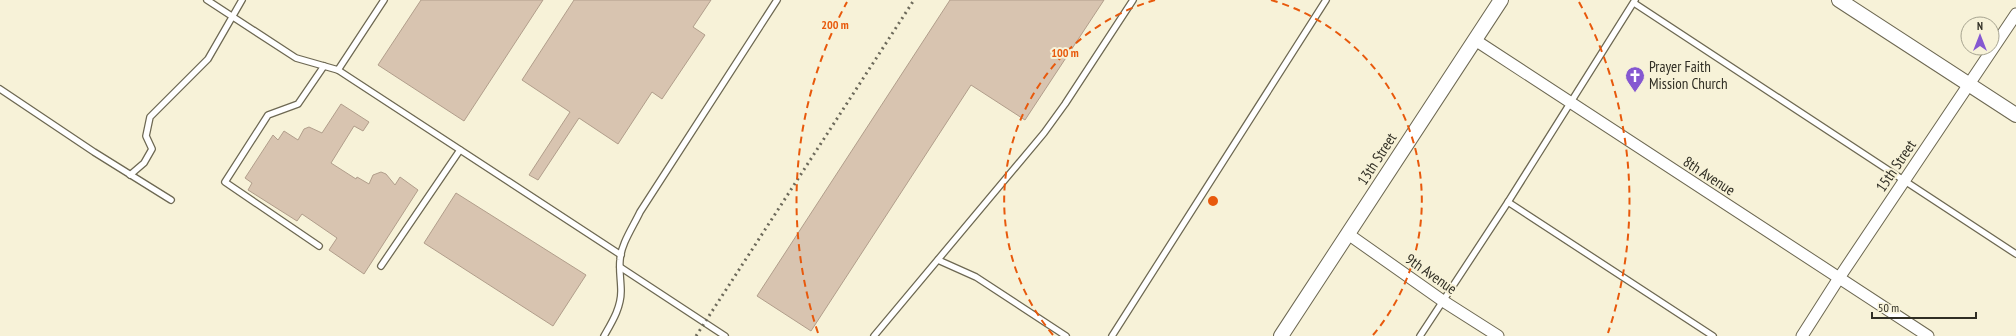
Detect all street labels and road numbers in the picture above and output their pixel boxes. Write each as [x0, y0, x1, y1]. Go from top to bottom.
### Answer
street label: 13th Street [1353, 129, 1400, 188]
street label: 15th Street [1871, 136, 1920, 195]
street label: 8th Avenue [1680, 152, 1739, 199]
street label: 9th Avenue [1402, 249, 1461, 298]

